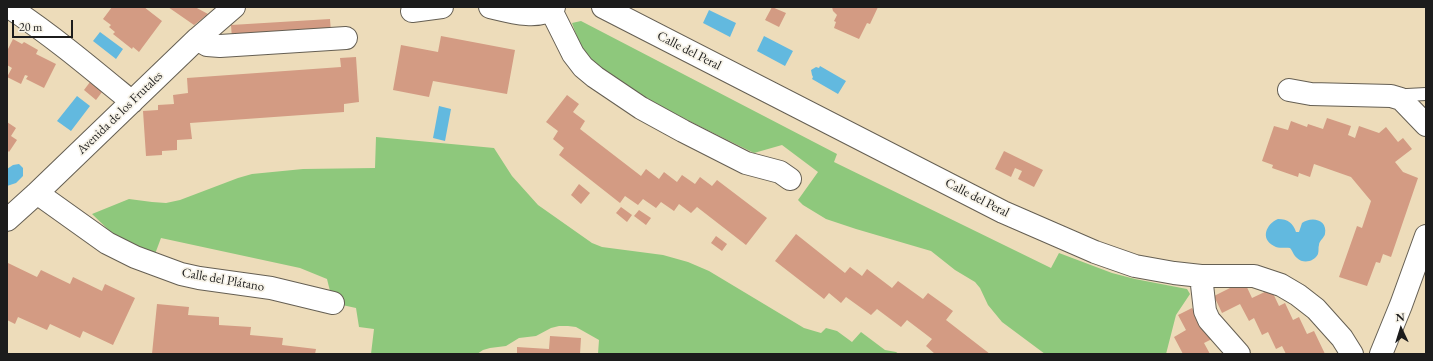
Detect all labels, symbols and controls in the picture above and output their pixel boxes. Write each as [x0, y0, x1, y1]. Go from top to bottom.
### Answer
scale bar [14, 12, 75, 38]
text: 20 m [19, 19, 42, 35]
street label: Calle del Peral [654, 28, 724, 74]
street label: Avenida de los Frutales [74, 68, 166, 158]
street label: Calle del Peral [942, 175, 1012, 221]
street label: Calle del Plátano [180, 265, 266, 295]
north arrow [1381, 309, 1421, 349]
text: N [1395, 310, 1405, 324]

